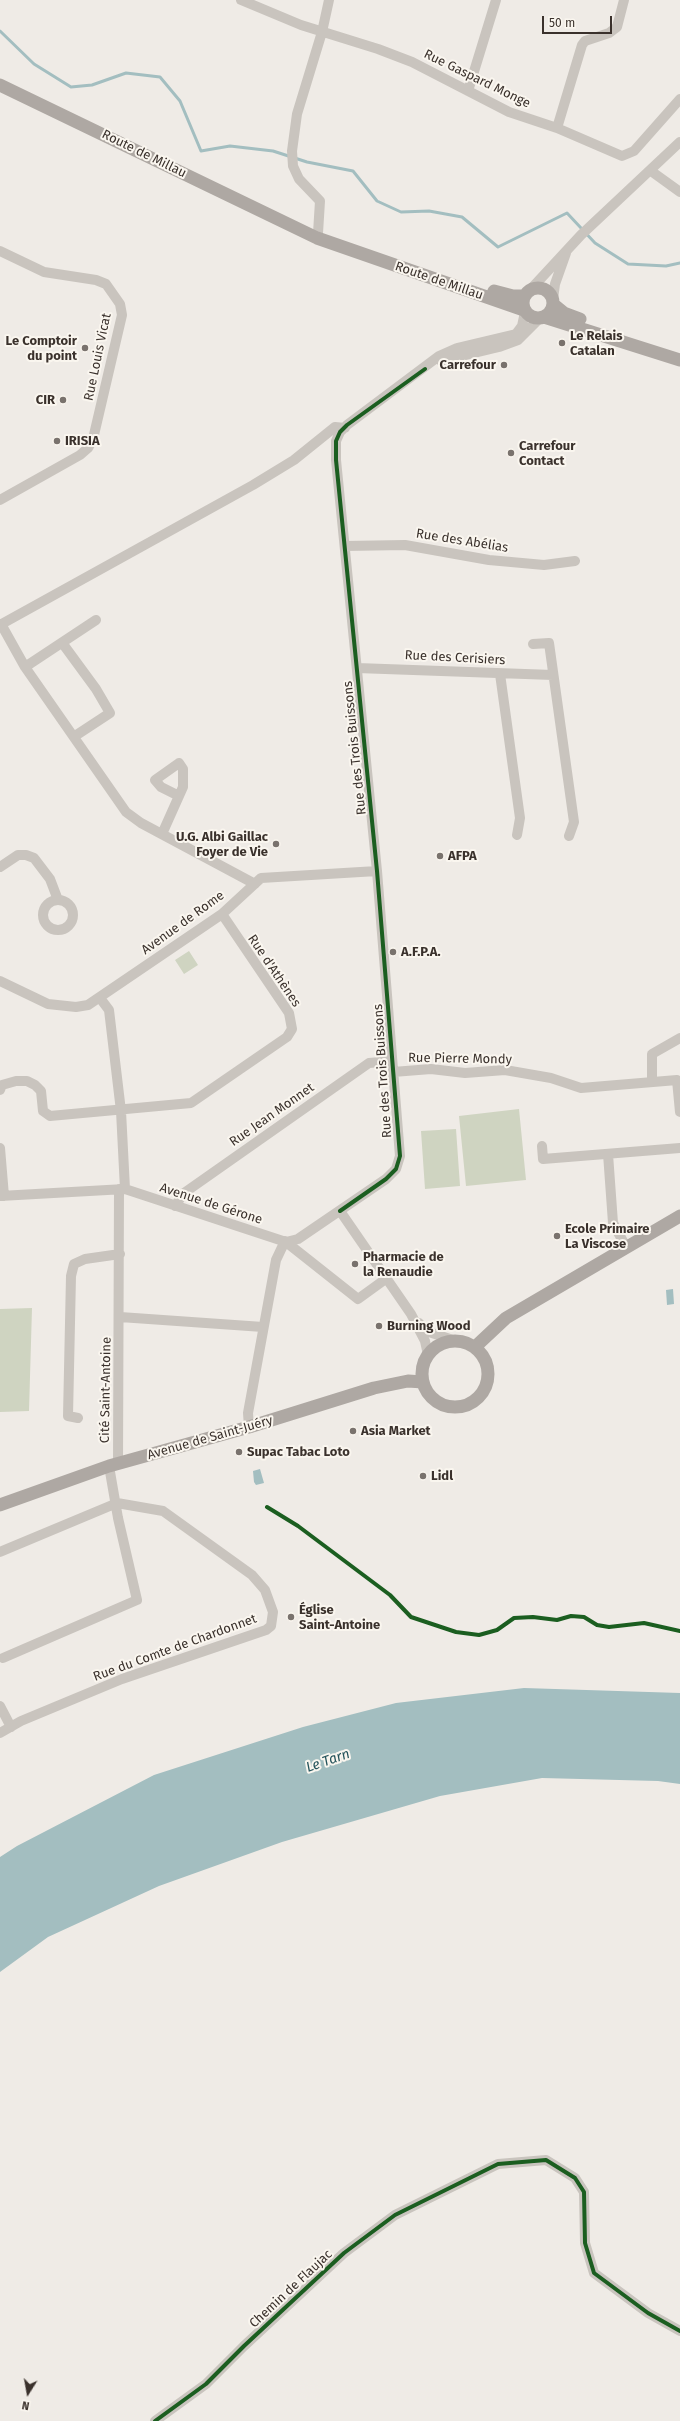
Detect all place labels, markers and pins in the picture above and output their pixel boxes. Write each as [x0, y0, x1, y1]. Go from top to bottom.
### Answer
place label: Le Relais Catalan [570, 328, 622, 359]
place label: Le Comptoir du point [6, 333, 77, 364]
marker: Le Relais Catalan [557, 338, 567, 348]
marker: Le Comptoir du point [80, 343, 90, 353]
place label: Carrefour [440, 357, 496, 373]
marker: Carrefour [499, 360, 509, 370]
place label: CIR [36, 392, 55, 408]
marker: CIR [58, 395, 68, 405]
place label: IRISIA [65, 433, 100, 449]
marker: IRISIA [52, 436, 62, 446]
place label: Carrefour Contact [519, 438, 575, 469]
marker: Carrefour Contact [506, 448, 516, 458]
place label: U.G. Albi Gaillac Foyer de Vie [176, 829, 268, 860]
marker: U.G. Albi Gaillac Foyer de Vie [271, 839, 281, 849]
place label: AFPA [448, 848, 477, 864]
marker: AFPA [435, 851, 445, 861]
place label: A.F.P.A. [401, 944, 441, 960]
marker: A.F.P.A. [388, 947, 398, 957]
place label: Ecole Primaire La Viscose [565, 1221, 649, 1252]
marker: Ecole Primaire La Viscose [552, 1231, 562, 1241]
place label: Pharmacie de la Renaudie [363, 1249, 444, 1280]
marker: Pharmacie de la Renaudie [350, 1259, 360, 1269]
place label: Burning Wood [387, 1318, 470, 1334]
marker: Burning Wood [374, 1321, 384, 1331]
place label: Asia Market [361, 1423, 431, 1439]
marker: Asia Market [348, 1426, 358, 1436]
place label: Supac Tabac Loto [247, 1444, 350, 1460]
marker: Supac Tabac Loto [234, 1447, 244, 1457]
place label: Lidl [431, 1468, 453, 1484]
marker: Lidl [418, 1471, 428, 1481]
place label: Église Saint-Antoine [299, 1602, 380, 1633]
marker: Église Saint-Antoine [286, 1612, 296, 1622]

